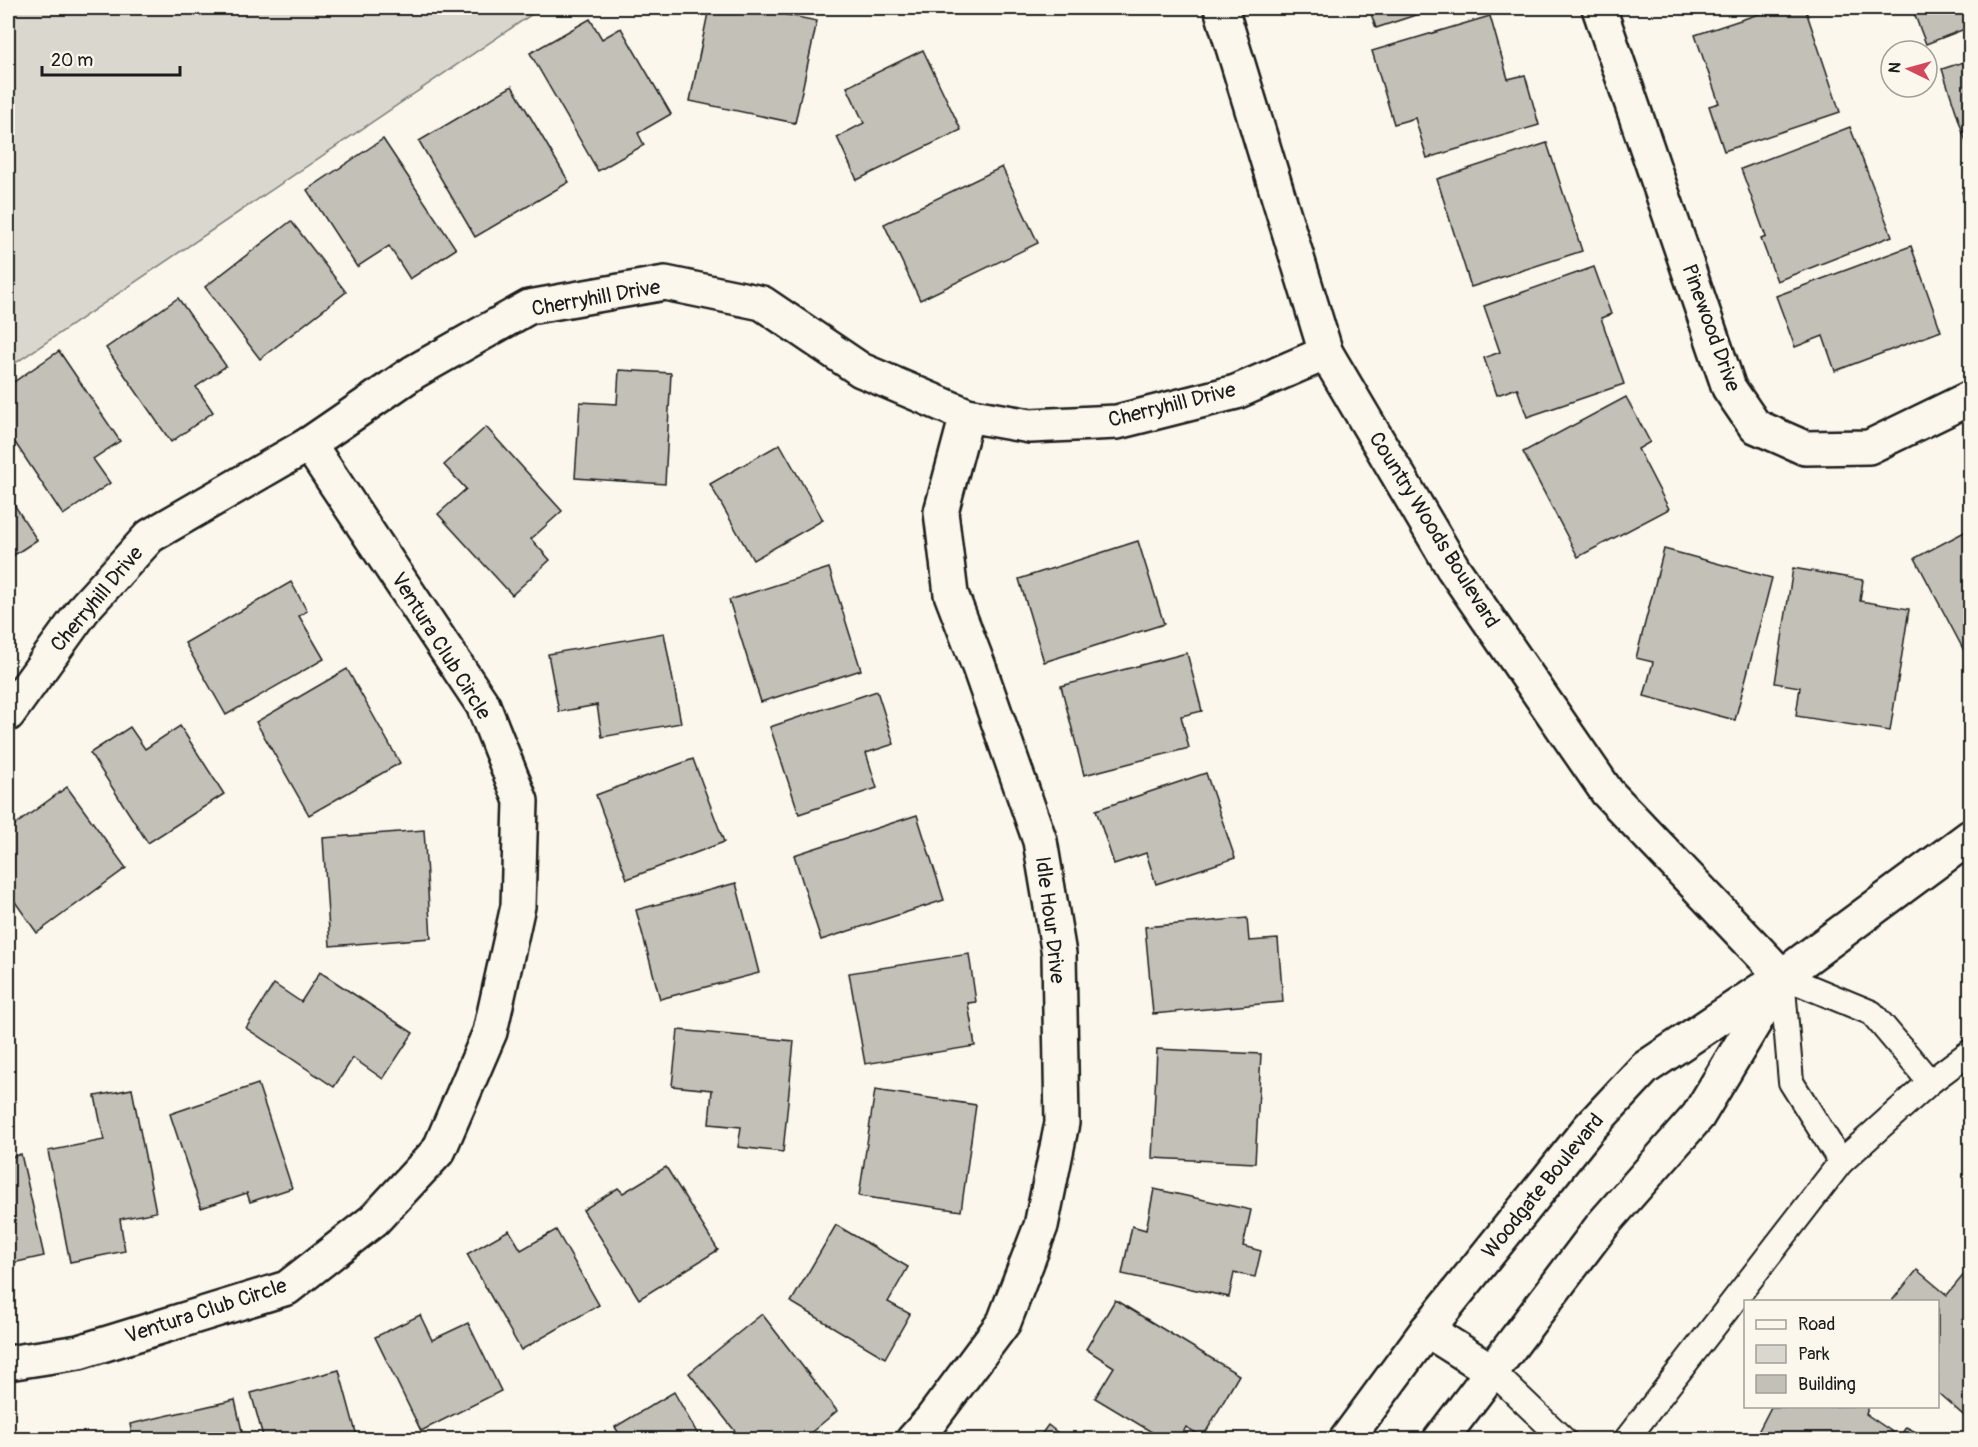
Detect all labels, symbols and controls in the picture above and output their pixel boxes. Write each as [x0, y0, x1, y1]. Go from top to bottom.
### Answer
scale bar [42, 39, 180, 77]
north arrow [1879, 39, 1939, 99]
text: 20 m [51, 49, 93, 72]
text: N [1885, 61, 1906, 74]
street label: Pinewood Drive [1675, 261, 1747, 396]
street label: Cherryhill Drive [529, 273, 663, 323]
street label: Cherryhill Drive [1106, 376, 1239, 434]
street label: Country Woods Boulevard [1363, 427, 1505, 633]
street label: Cherryhill Drive [45, 540, 150, 658]
street label: Ventura Club Circle [385, 567, 497, 725]
street label: Idle Hour Drive [1029, 855, 1071, 986]
street label: Woodgate Boulevard [1476, 1108, 1610, 1264]
street label: Ventura Club Circle [122, 1272, 291, 1350]
legend [1744, 1300, 1939, 1408]
text: Road [1798, 1313, 1835, 1336]
text: Park [1798, 1343, 1830, 1366]
text: Building [1798, 1373, 1856, 1396]

